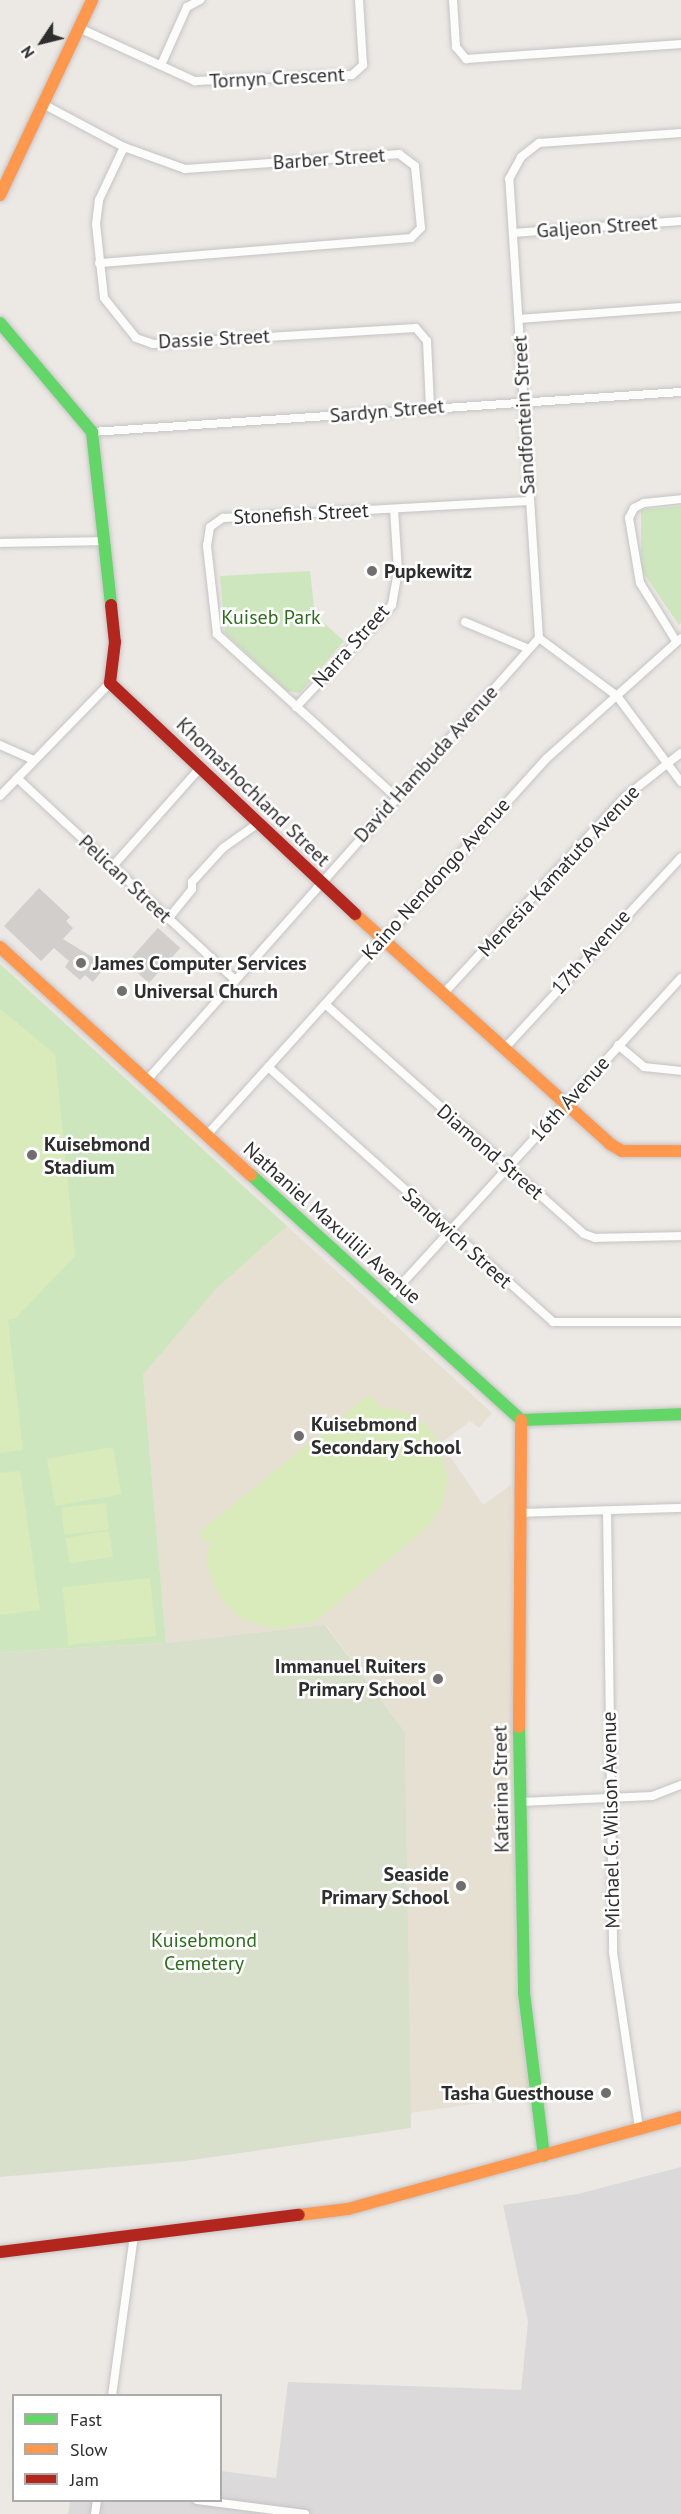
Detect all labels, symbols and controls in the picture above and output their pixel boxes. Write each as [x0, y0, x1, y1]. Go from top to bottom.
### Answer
north arrow [12, 12, 72, 72]
text: N [16, 42, 38, 62]
street label: Tornyn Crescent [209, 62, 345, 94]
street label: Barber Street [272, 143, 386, 175]
street label: Galjeon Street [536, 211, 658, 243]
street label: Dassie Street [158, 324, 270, 354]
street label: Sandfontein Street [508, 335, 540, 495]
street label: Sardyn Street [329, 394, 445, 428]
street label: Stonefish Street [233, 498, 369, 530]
place label: Pupkewitz [384, 559, 472, 583]
marker: Pupkewitz [365, 564, 379, 578]
street label: Narra Street [308, 600, 394, 692]
park label: Kuiseb Park [221, 605, 321, 629]
street label: David Hambuda Avenue [349, 680, 503, 848]
street label: Khomashochland Street [171, 713, 335, 871]
street label: Menesia Kamatuto Avenue [473, 780, 645, 962]
street label: Kaino Nendongo Avenue [357, 793, 515, 965]
street label: Pelican Street [74, 830, 176, 928]
street label: 17th Avenue [546, 904, 636, 1000]
place label: James Computer Services [93, 951, 307, 975]
marker: James Computer Services [74, 956, 88, 970]
place label: Universal Church [134, 979, 278, 1003]
marker: Universal Church [115, 984, 129, 998]
street label: 16th Avenue [525, 1051, 615, 1147]
street label: Diamond Street [432, 1099, 548, 1205]
place label: Kuisebmond Stadium [44, 1132, 150, 1179]
street label: Nathaniel Maxuilili Avenue [238, 1137, 426, 1309]
marker: Kuisebmond Stadium [25, 1148, 39, 1162]
street label: Sandwich Street [397, 1183, 517, 1293]
place label: Kuisebmond Secondary School [311, 1412, 461, 1459]
marker: Kuisebmond Secondary School [292, 1429, 306, 1443]
place label: Immanuel Ruiters Primary School [275, 1655, 426, 1702]
marker: Immanuel Ruiters Primary School [431, 1672, 445, 1686]
street label: Michael G. Wilson Avenue [597, 1710, 625, 1930]
street label: Katarina Street [488, 1725, 514, 1853]
place label: Seaside Primary School [321, 1862, 449, 1909]
marker: Seaside Primary School [454, 1879, 468, 1893]
park label: Kuisebmond Cemetery [151, 1928, 257, 1975]
place label: Tasha Guesthouse [441, 2081, 594, 2105]
marker: Tasha Guesthouse [599, 2086, 613, 2100]
legend [12, 2394, 222, 2502]
text: Fast [70, 2408, 102, 2431]
text: Slow [70, 2438, 108, 2461]
text: Jam [70, 2468, 99, 2491]

